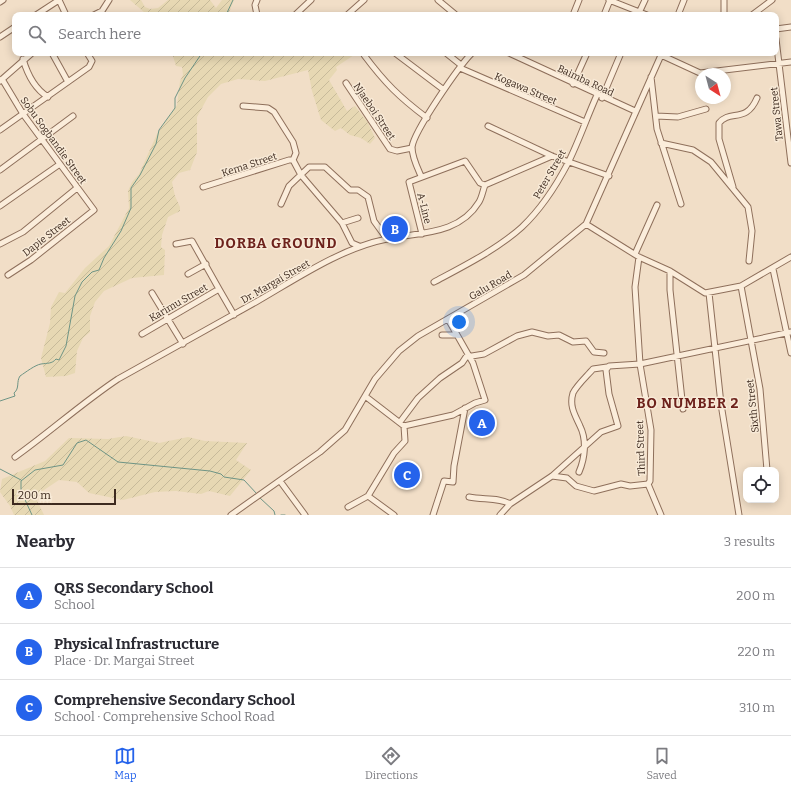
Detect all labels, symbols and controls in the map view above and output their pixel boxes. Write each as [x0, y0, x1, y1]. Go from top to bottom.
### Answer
search box [12, 12, 779, 56]
icon: search [26, 23, 48, 45]
text: Search here [58, 25, 141, 43]
street label: Baimba Road [555, 63, 616, 99]
north arrow [695, 68, 731, 104]
street label: Kogawa Street [493, 70, 559, 108]
street label: Njaeboi Street [351, 81, 398, 143]
street label: Tawa Street [768, 86, 786, 141]
street label: Sobu Sogbandie Street [18, 95, 89, 187]
street label: Peter Street [531, 147, 569, 201]
street label: Kema Street [220, 150, 279, 180]
street label: A-Line [414, 191, 434, 225]
street label: Dapie Street [20, 214, 73, 259]
pin: B [382, 214, 408, 244]
district label: DORBA GROUND [214, 235, 338, 252]
street label: Dr. Margai Street [239, 257, 312, 306]
street label: Galu Road [467, 269, 514, 303]
street label: Karimu Street [147, 281, 210, 324]
your location [449, 312, 469, 332]
street label: Sixth Street [744, 378, 762, 433]
district label: BO NUMBER 2 [637, 395, 739, 412]
pin: A [469, 408, 495, 438]
street label: Third Street [634, 420, 648, 476]
pin: C [394, 460, 420, 490]
map controls [743, 467, 779, 503]
button: locate [743, 467, 779, 503]
scale bar [12, 487, 116, 506]
text: 200 m [18, 489, 51, 502]
text: Nearby [16, 531, 75, 552]
text: 3 results [724, 534, 775, 549]
text: QRS Secondary School [54, 579, 213, 597]
text: A [24, 588, 34, 603]
text: 200 m [736, 588, 775, 603]
text: School [54, 597, 95, 612]
text: Physical Infrastructure [54, 635, 219, 653]
text: B [25, 644, 33, 659]
text: 220 m [738, 644, 775, 659]
text: Place · Dr. Margai Street [54, 653, 194, 668]
text: Comprehensive Secondary School [54, 691, 295, 709]
text: C [25, 700, 33, 715]
text: 310 m [739, 700, 775, 715]
text: School · Comprehensive School Road [54, 709, 275, 724]
tab: Map [114, 745, 136, 782]
tab: Directions [365, 745, 418, 782]
tab: Saved [646, 745, 677, 782]

